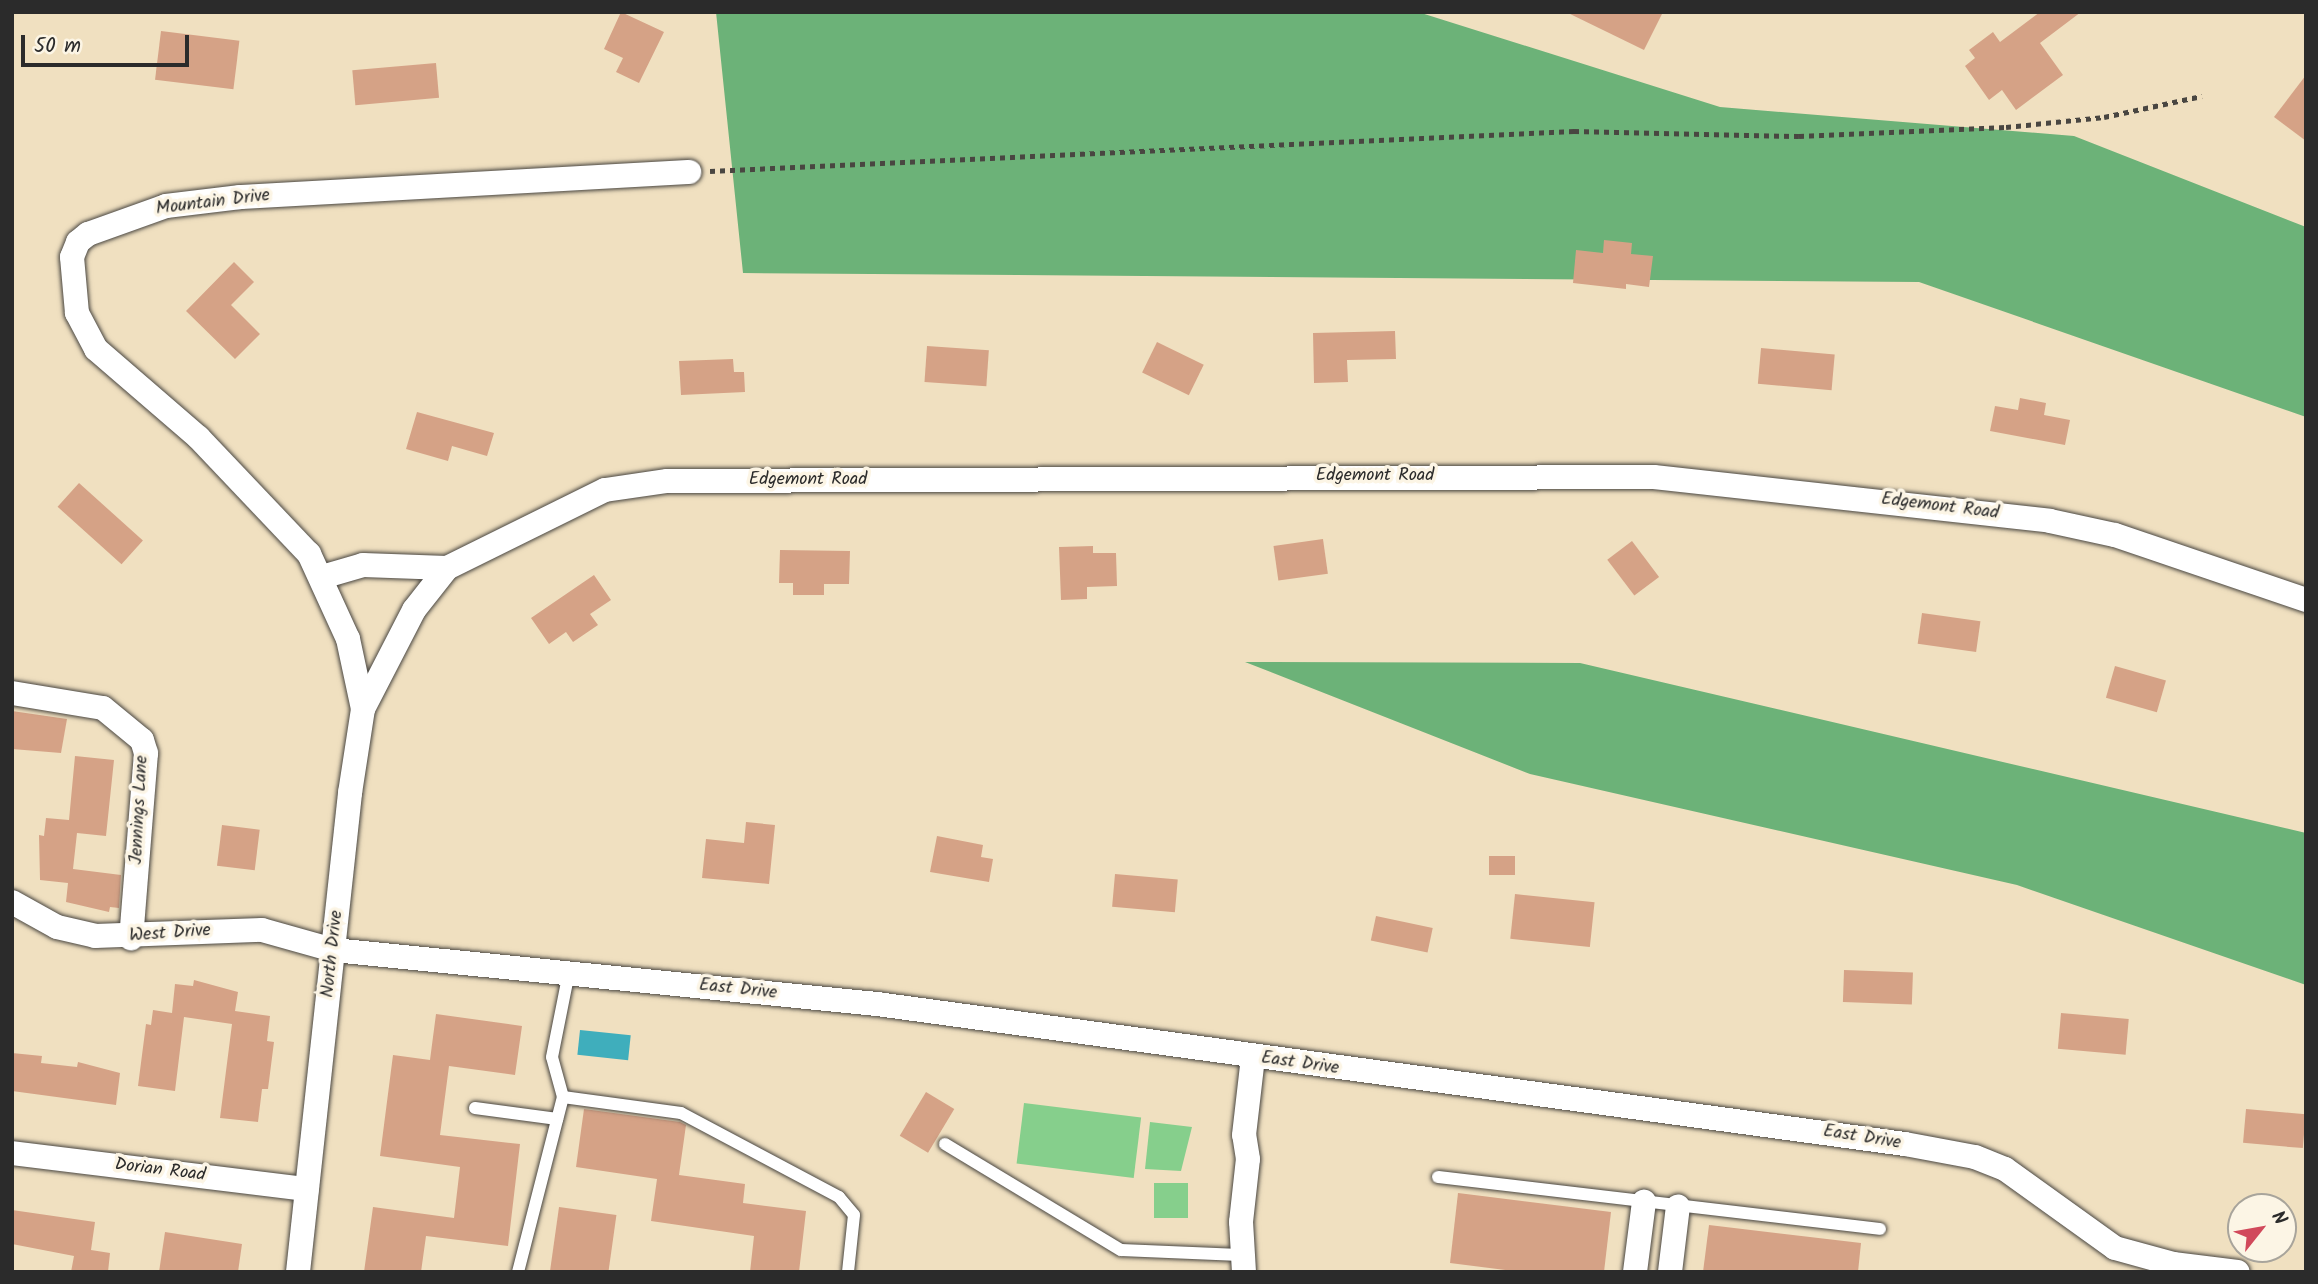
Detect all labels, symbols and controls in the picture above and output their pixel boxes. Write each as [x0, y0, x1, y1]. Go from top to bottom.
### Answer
scale bar [24, 21, 192, 65]
text: 50 m [34, 30, 81, 63]
street label: Mountain Drive [155, 185, 271, 221]
street label: Edgemont Road [1316, 465, 1434, 487]
street label: Edgemont Road [749, 469, 867, 491]
street label: Edgemont Road [1880, 489, 2000, 525]
street label: Jennings Lane [126, 755, 154, 865]
street label: North Drive [318, 909, 348, 999]
street label: West Drive [129, 920, 211, 948]
street label: East Drive [698, 975, 778, 1005]
street label: East Drive [1260, 1048, 1340, 1080]
street label: East Drive [1822, 1121, 1902, 1155]
street label: Dorian Road [113, 1155, 207, 1187]
north arrow [2227, 1193, 2297, 1263]
text: N [2262, 1205, 2294, 1231]

